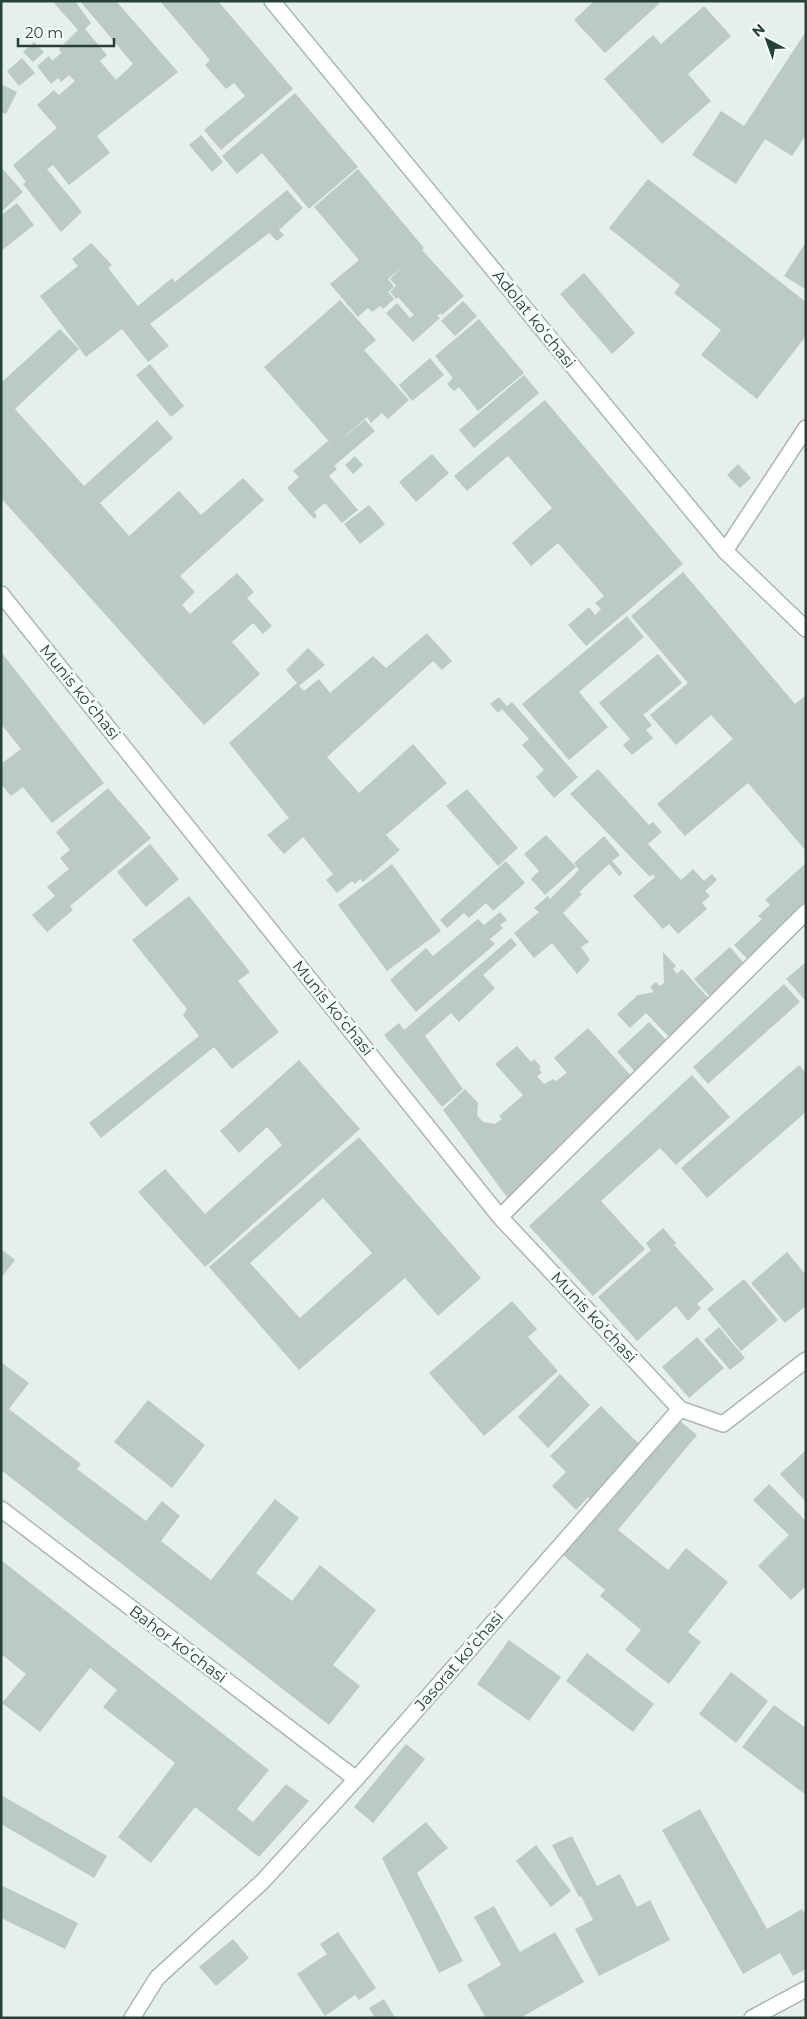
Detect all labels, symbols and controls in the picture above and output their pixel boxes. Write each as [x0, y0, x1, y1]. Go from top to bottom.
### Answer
scale bar [18, 15, 114, 47]
north arrow [742, 15, 792, 65]
text: N [748, 20, 769, 41]
text: 20 m [25, 23, 63, 42]
street label: Adolat koʻchasi [489, 266, 579, 372]
street label: Munis koʻchasi [36, 640, 124, 744]
street label: Munis koʻchasi [289, 956, 377, 1060]
street label: Munis koʻchasi [547, 1268, 641, 1366]
street label: Bahor koʻchasi [126, 1601, 230, 1687]
street label: Jasorat koʻchasi [410, 1608, 507, 1715]

